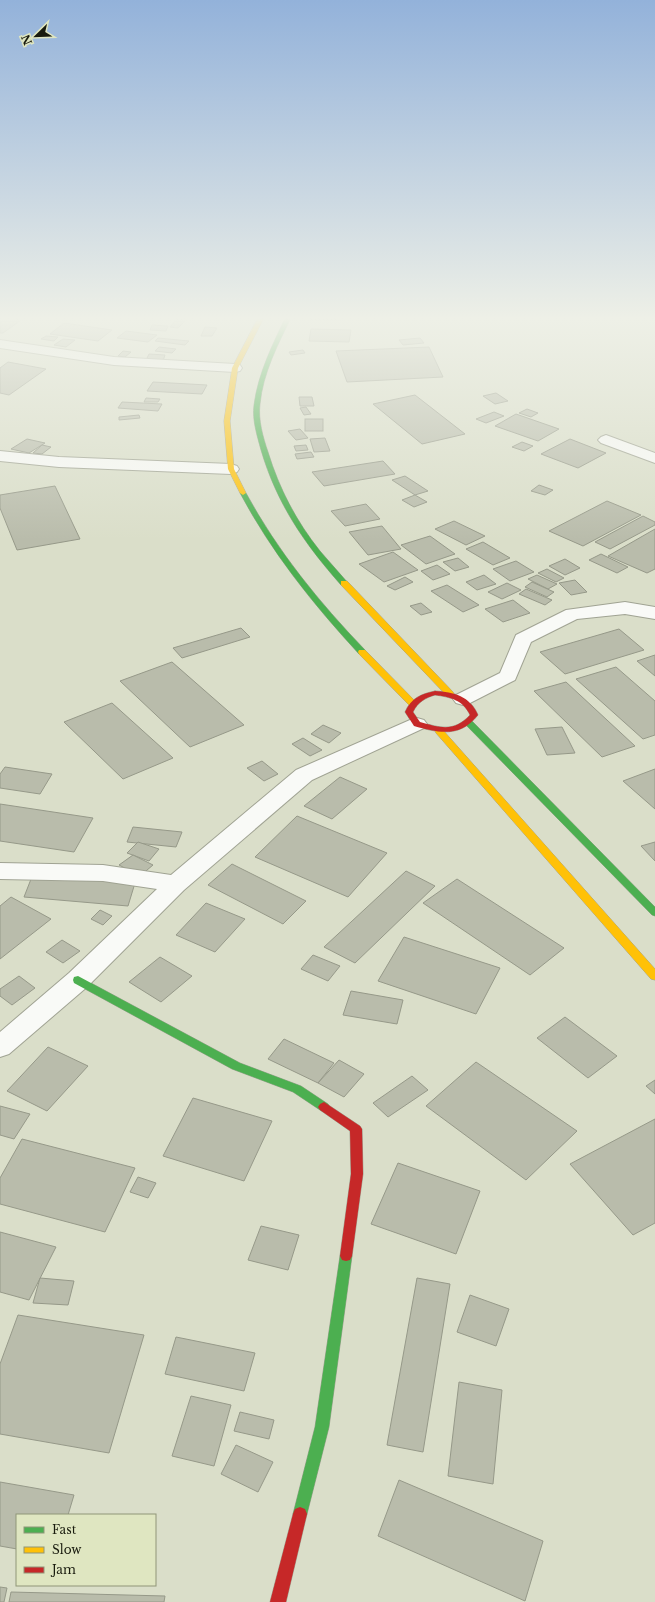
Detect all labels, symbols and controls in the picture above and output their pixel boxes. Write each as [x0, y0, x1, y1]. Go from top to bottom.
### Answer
north arrow [16, 16, 56, 56]
text: N [18, 32, 35, 47]
legend [16, 1514, 156, 1586]
text: Fast [52, 1522, 77, 1537]
text: Slow [52, 1542, 82, 1557]
text: Jam [50, 1562, 76, 1577]

